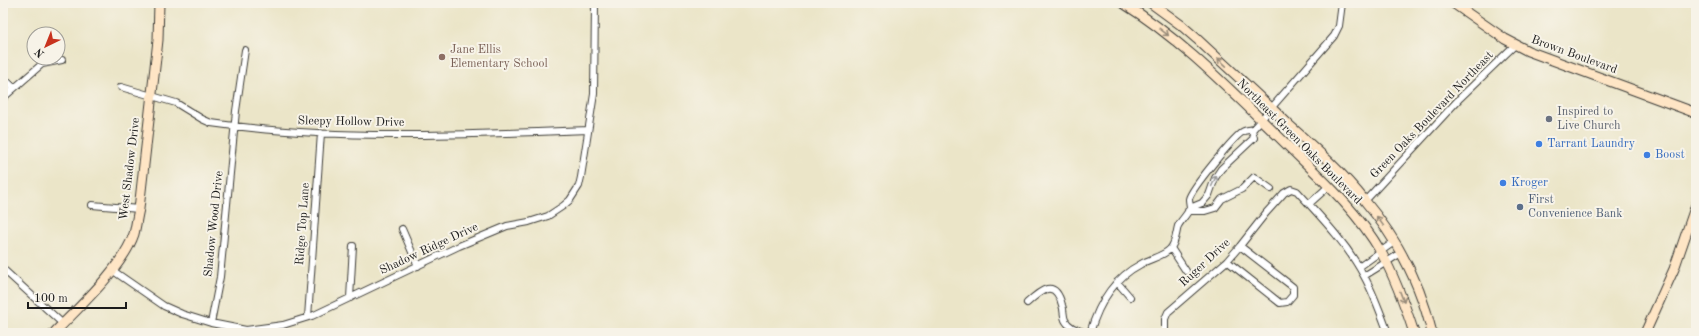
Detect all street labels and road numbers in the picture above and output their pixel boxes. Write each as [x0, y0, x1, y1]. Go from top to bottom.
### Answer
street label: Brown Boulevard [1529, 34, 1619, 76]
street label: Green Oaks Boulevard Northeast [1368, 49, 1496, 181]
street label: Northeast Green Oaks Boulevard [1234, 77, 1364, 207]
street label: Sleepy Hollow Drive [297, 115, 405, 129]
street label: West Shadow Drive [118, 116, 142, 221]
street label: Shadow Wood Drive [202, 170, 226, 278]
street label: Ridge Top Lane [294, 182, 312, 266]
street label: Shadow Ridge Drive [378, 221, 480, 277]
street label: Ruger Drive [1177, 236, 1233, 289]

